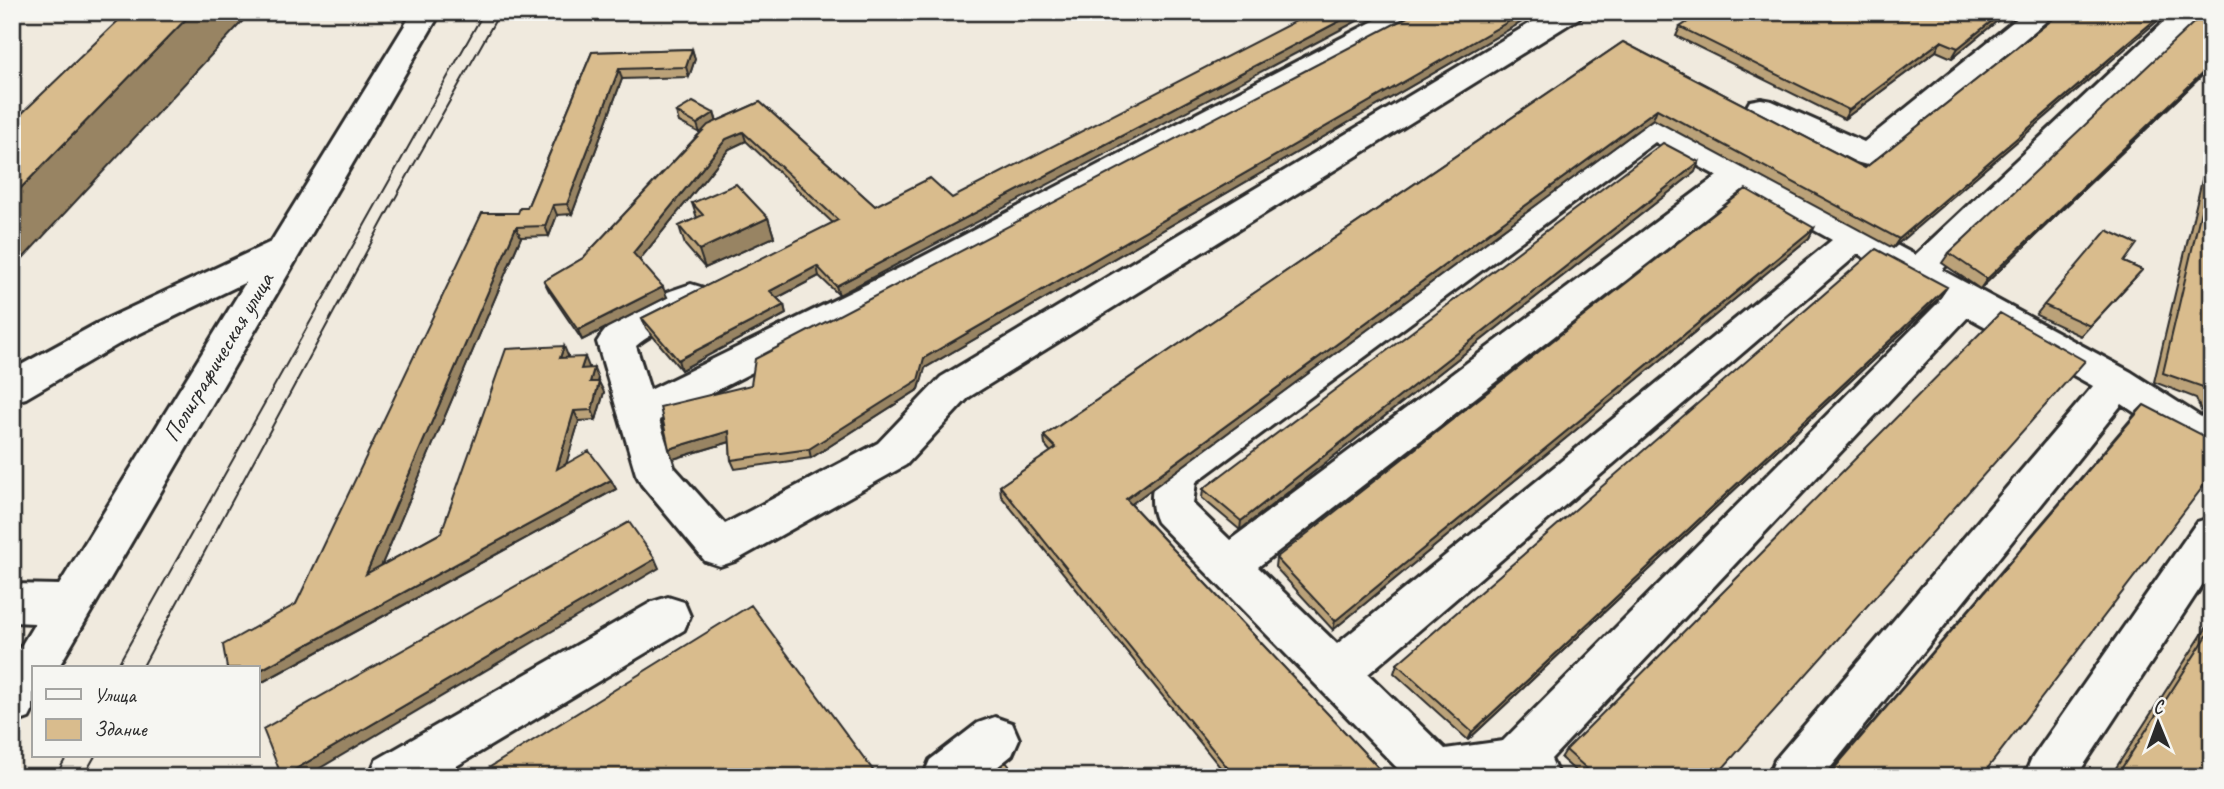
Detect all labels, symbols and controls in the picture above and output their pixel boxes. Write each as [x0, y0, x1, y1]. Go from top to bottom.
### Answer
street label: Полиграфическая улица [156, 266, 281, 447]
legend [32, 666, 259, 758]
text: Улица [94, 682, 137, 708]
north arrow [2122, 688, 2192, 758]
text: С [2153, 695, 2165, 719]
text: Здание [94, 716, 148, 742]

